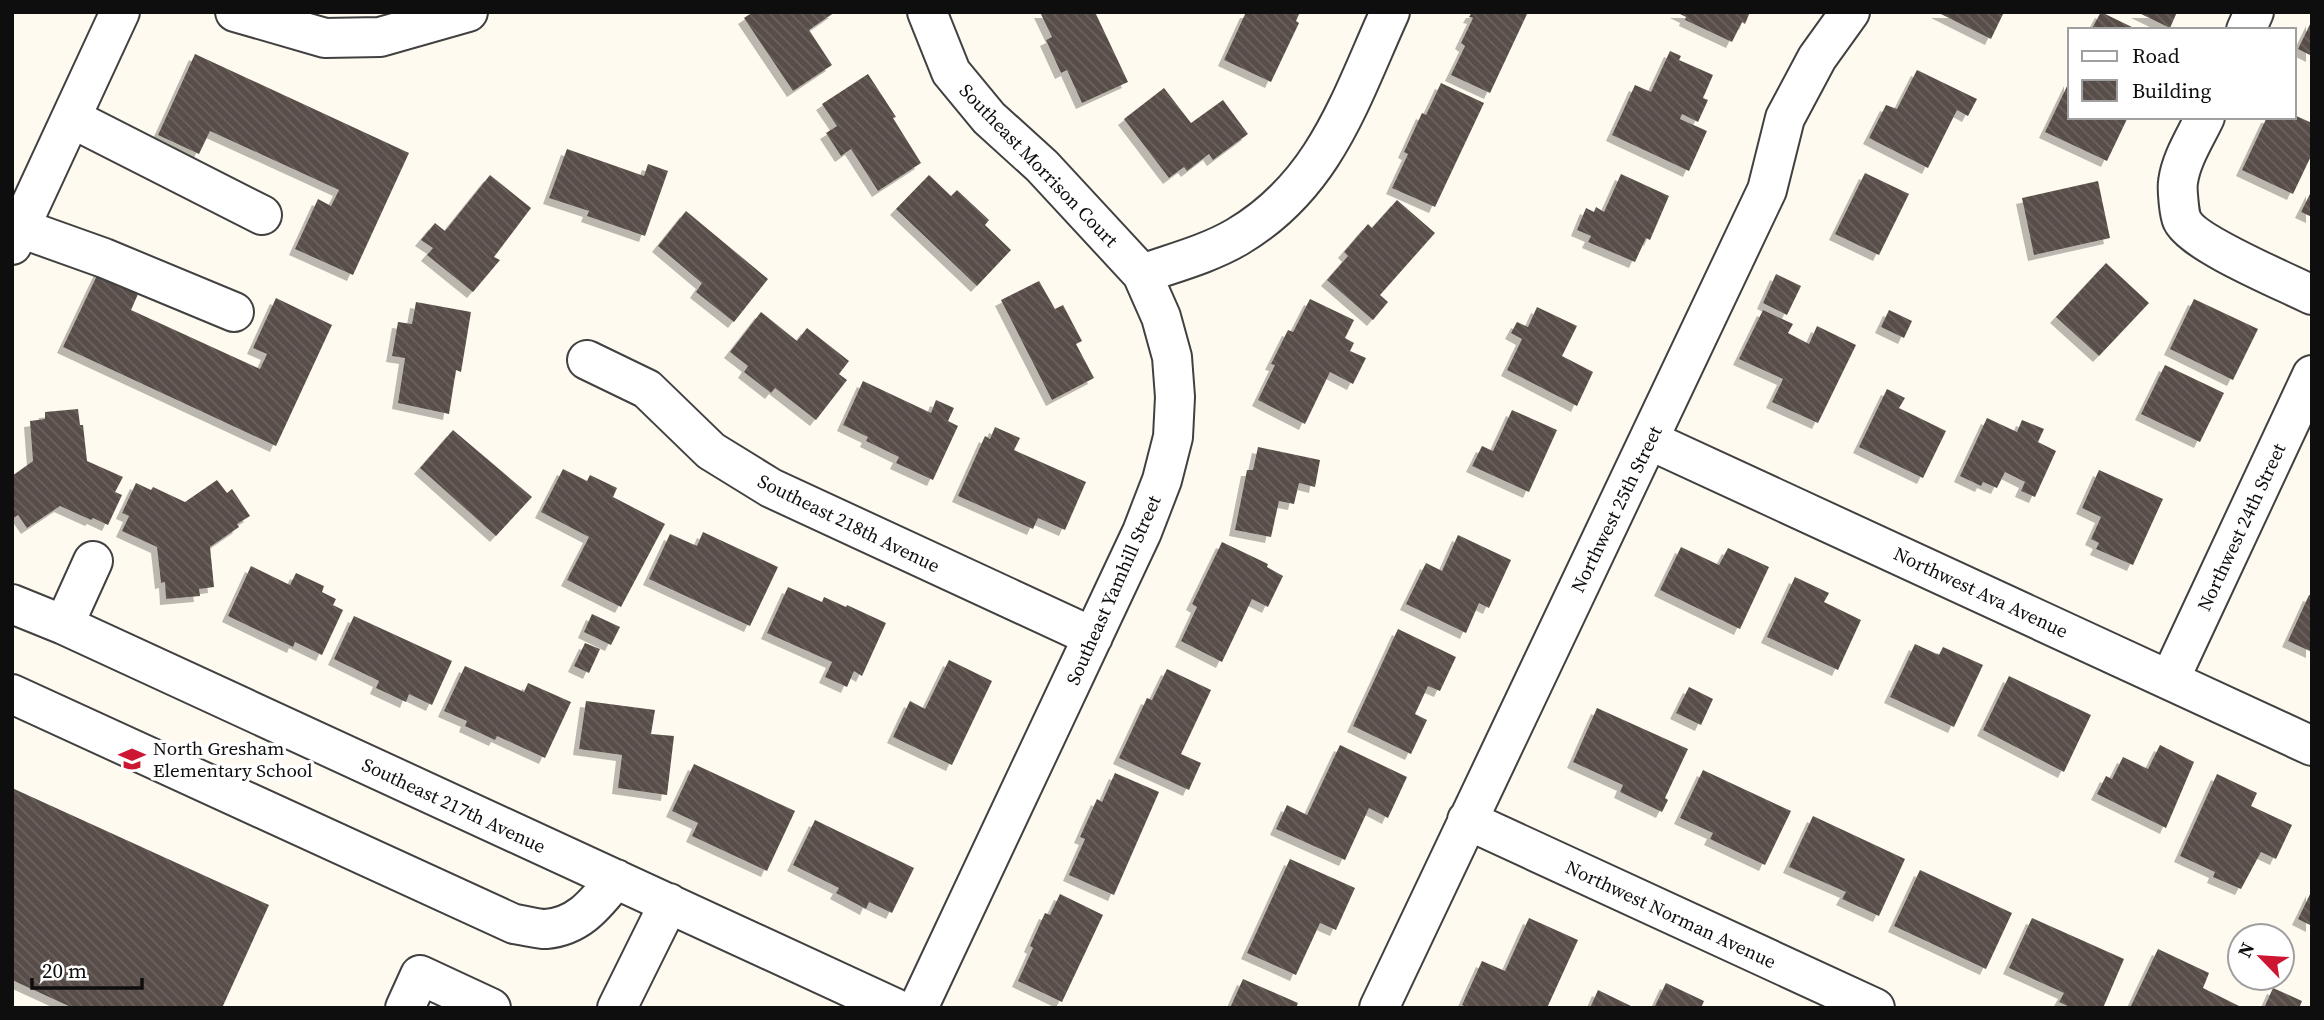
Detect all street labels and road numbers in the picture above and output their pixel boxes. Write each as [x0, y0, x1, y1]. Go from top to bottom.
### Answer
street label: Southeast Morrison Court [954, 78, 1125, 253]
street label: Northwest 25th Street [1564, 421, 1668, 597]
street label: Northwest 24th Street [2191, 438, 2292, 615]
street label: Southeast 218th Avenue [754, 468, 944, 578]
street label: Southeast Yamhill Street [1059, 490, 1167, 689]
street label: Northwest Ava Avenue [1890, 540, 2072, 644]
street label: Southeast 217th Avenue [358, 751, 550, 859]
street label: Northwest Norman Avenue [1562, 854, 1780, 974]

